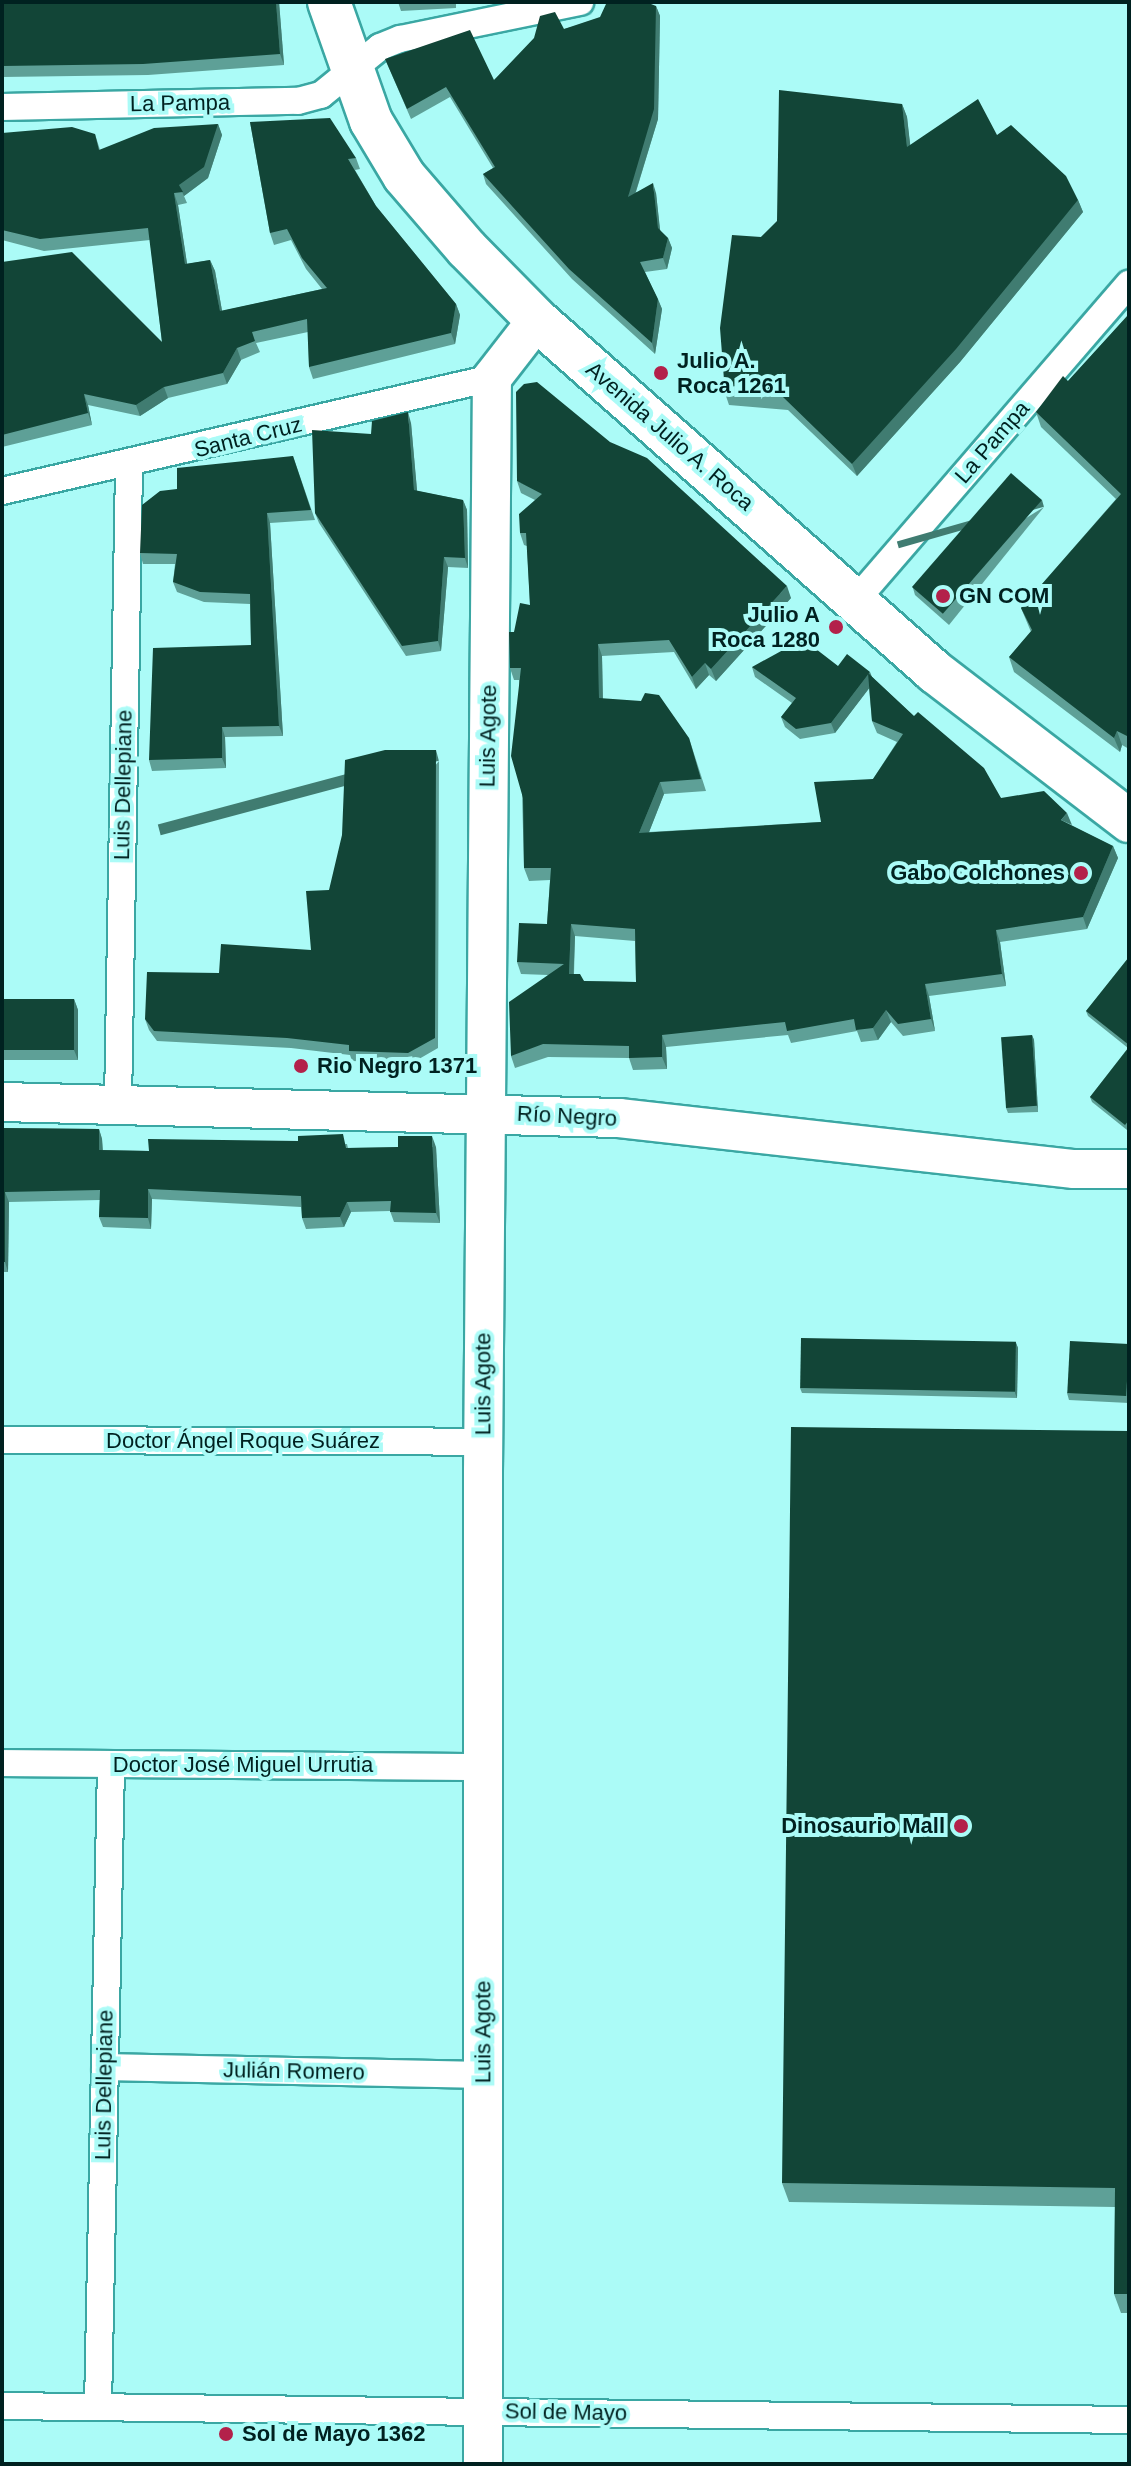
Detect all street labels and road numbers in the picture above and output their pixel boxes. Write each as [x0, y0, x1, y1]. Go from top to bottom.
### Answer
street label: La Pampa [130, 89, 230, 117]
street label: Avenida Julio A. Roca [580, 356, 760, 516]
street label: La Pampa [949, 395, 1035, 489]
street label: Santa Cruz [191, 411, 305, 463]
street label: Luis Agote [474, 684, 502, 788]
street label: Luis Dellepiane [108, 710, 138, 860]
street label: Río Negro [516, 1100, 618, 1132]
street label: Luis Agote [470, 1332, 496, 1436]
street label: Doctor Ángel Roque Suárez [106, 1428, 380, 1454]
street label: Doctor José Miguel Urrutia [113, 1752, 373, 1778]
street label: Luis Agote [470, 1980, 496, 2084]
street label: Luis Dellepiane [89, 2010, 119, 2160]
street label: Julián Romero [223, 2057, 365, 2085]
street label: Sol de Mayo [505, 2398, 627, 2426]

